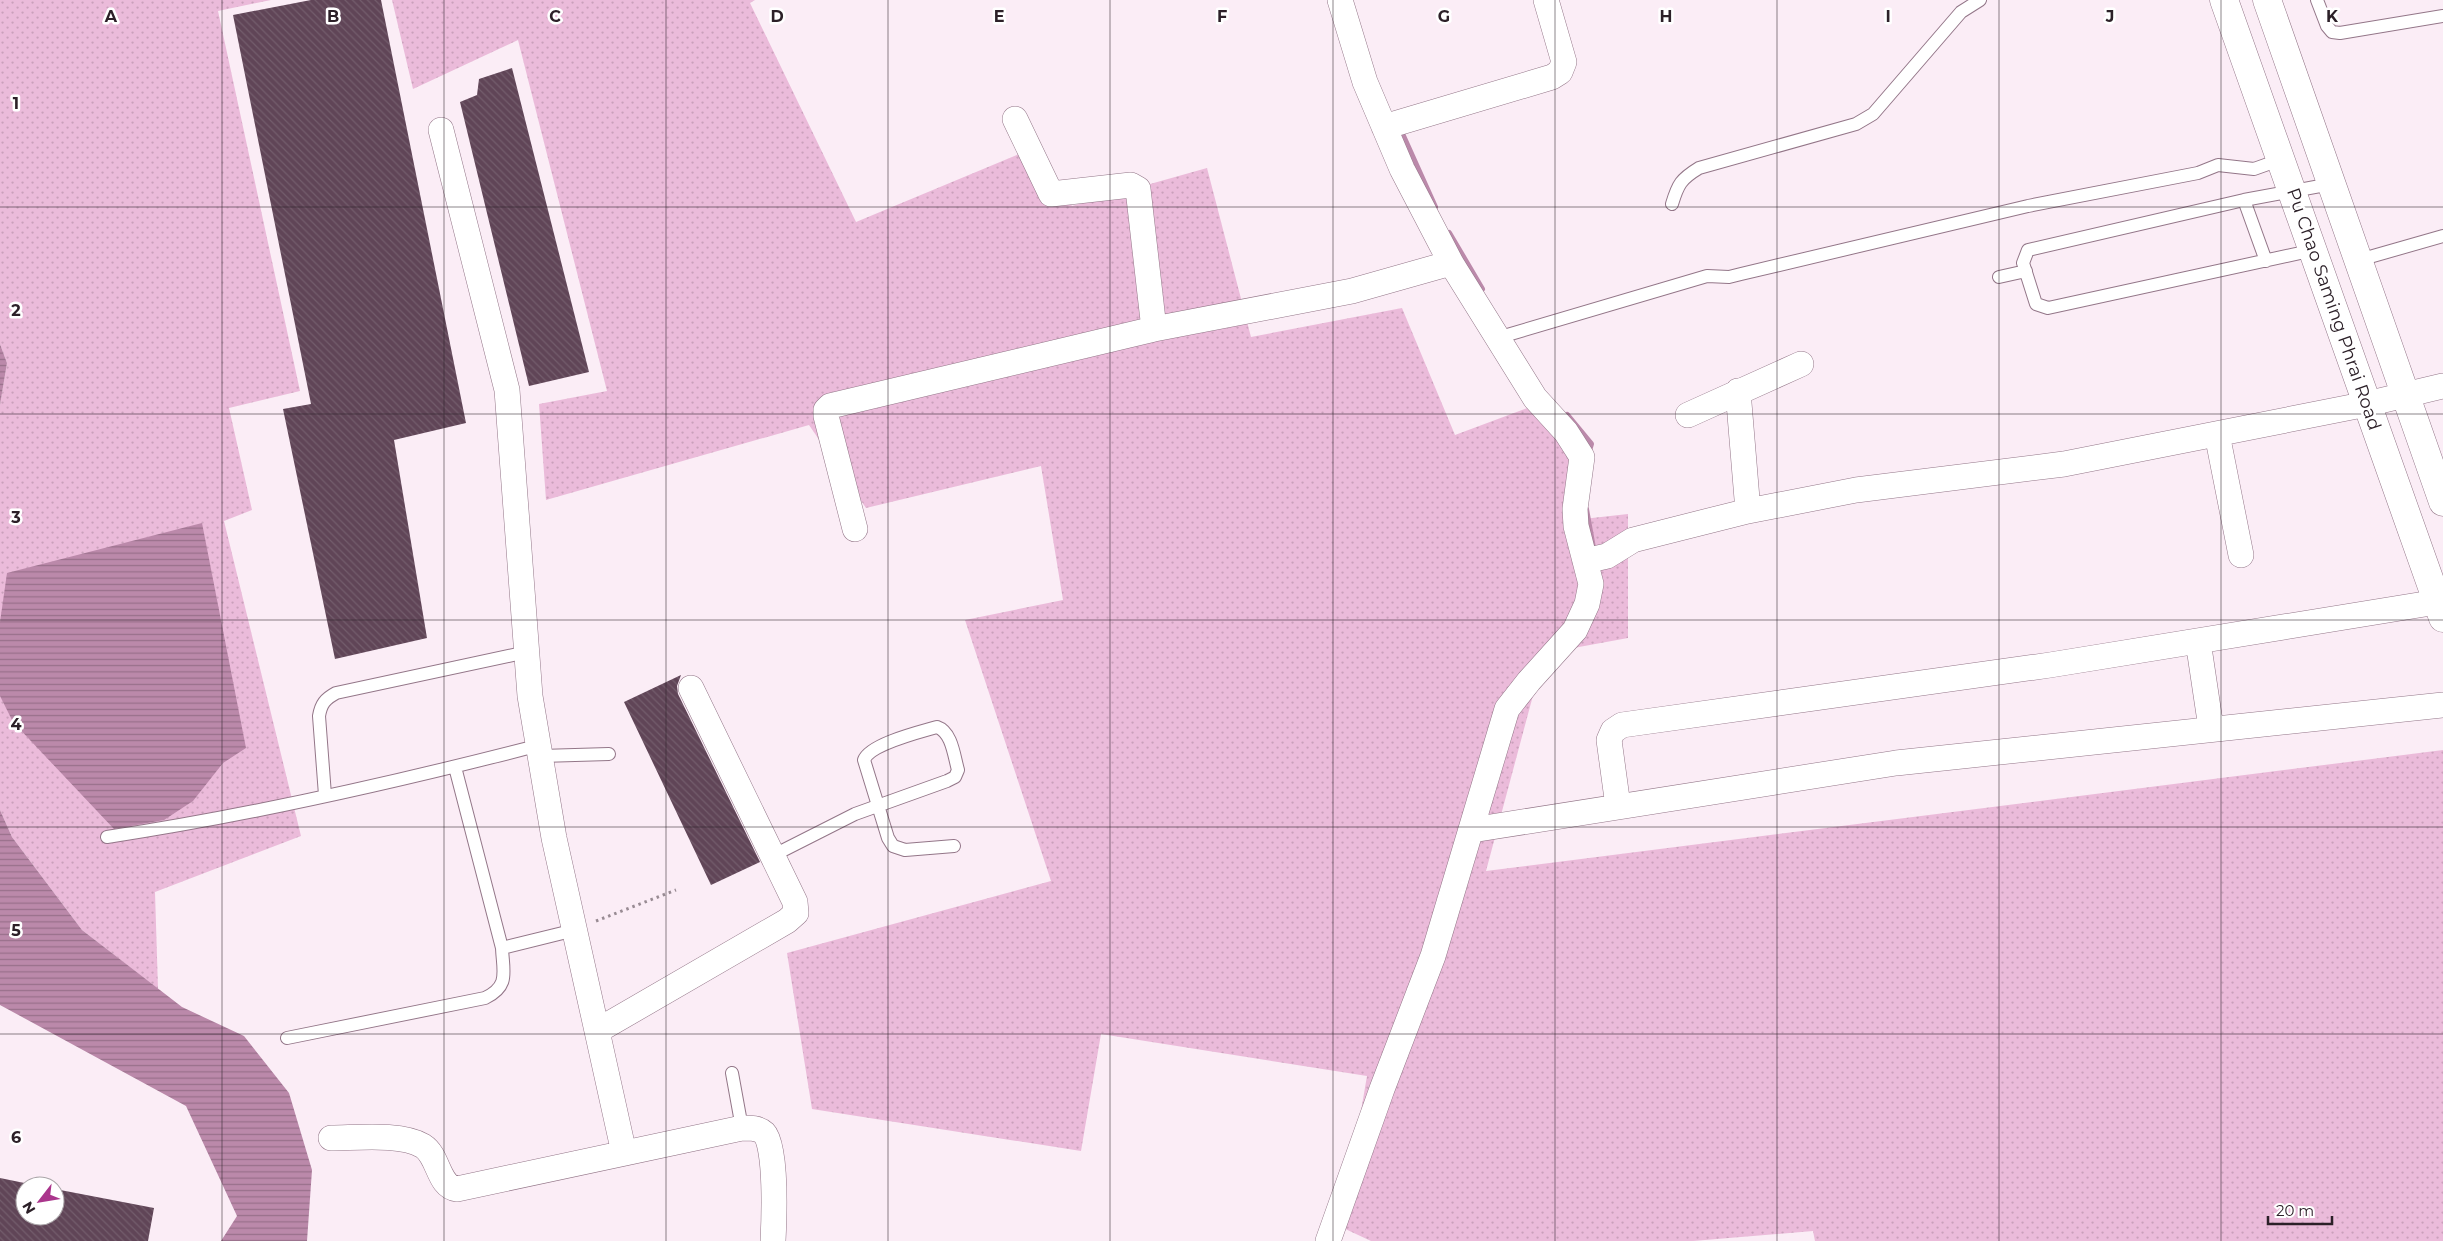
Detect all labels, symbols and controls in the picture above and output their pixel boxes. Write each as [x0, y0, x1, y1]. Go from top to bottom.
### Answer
text: A [104, 7, 118, 26]
text: B [327, 7, 339, 26]
text: C [549, 7, 561, 26]
text: D [770, 7, 784, 26]
text: E [994, 7, 1004, 26]
text: F [1217, 7, 1227, 26]
text: G [1438, 7, 1450, 26]
text: H [1660, 7, 1672, 26]
text: I [1885, 7, 1891, 26]
text: J [2105, 7, 2114, 26]
text: K [2326, 7, 2339, 26]
text: 1 [13, 94, 19, 113]
street label: Pu Chao Saming Phrai Road [2282, 185, 2386, 433]
text: 2 [11, 301, 21, 320]
text: 3 [10, 508, 21, 527]
text: 4 [10, 715, 22, 734]
text: 5 [11, 921, 21, 940]
text: 6 [11, 1128, 21, 1147]
north arrow [15, 1176, 65, 1226]
scale bar [2268, 1194, 2332, 1226]
text: N [18, 1198, 39, 1217]
text: 20 m [2276, 1201, 2314, 1220]

